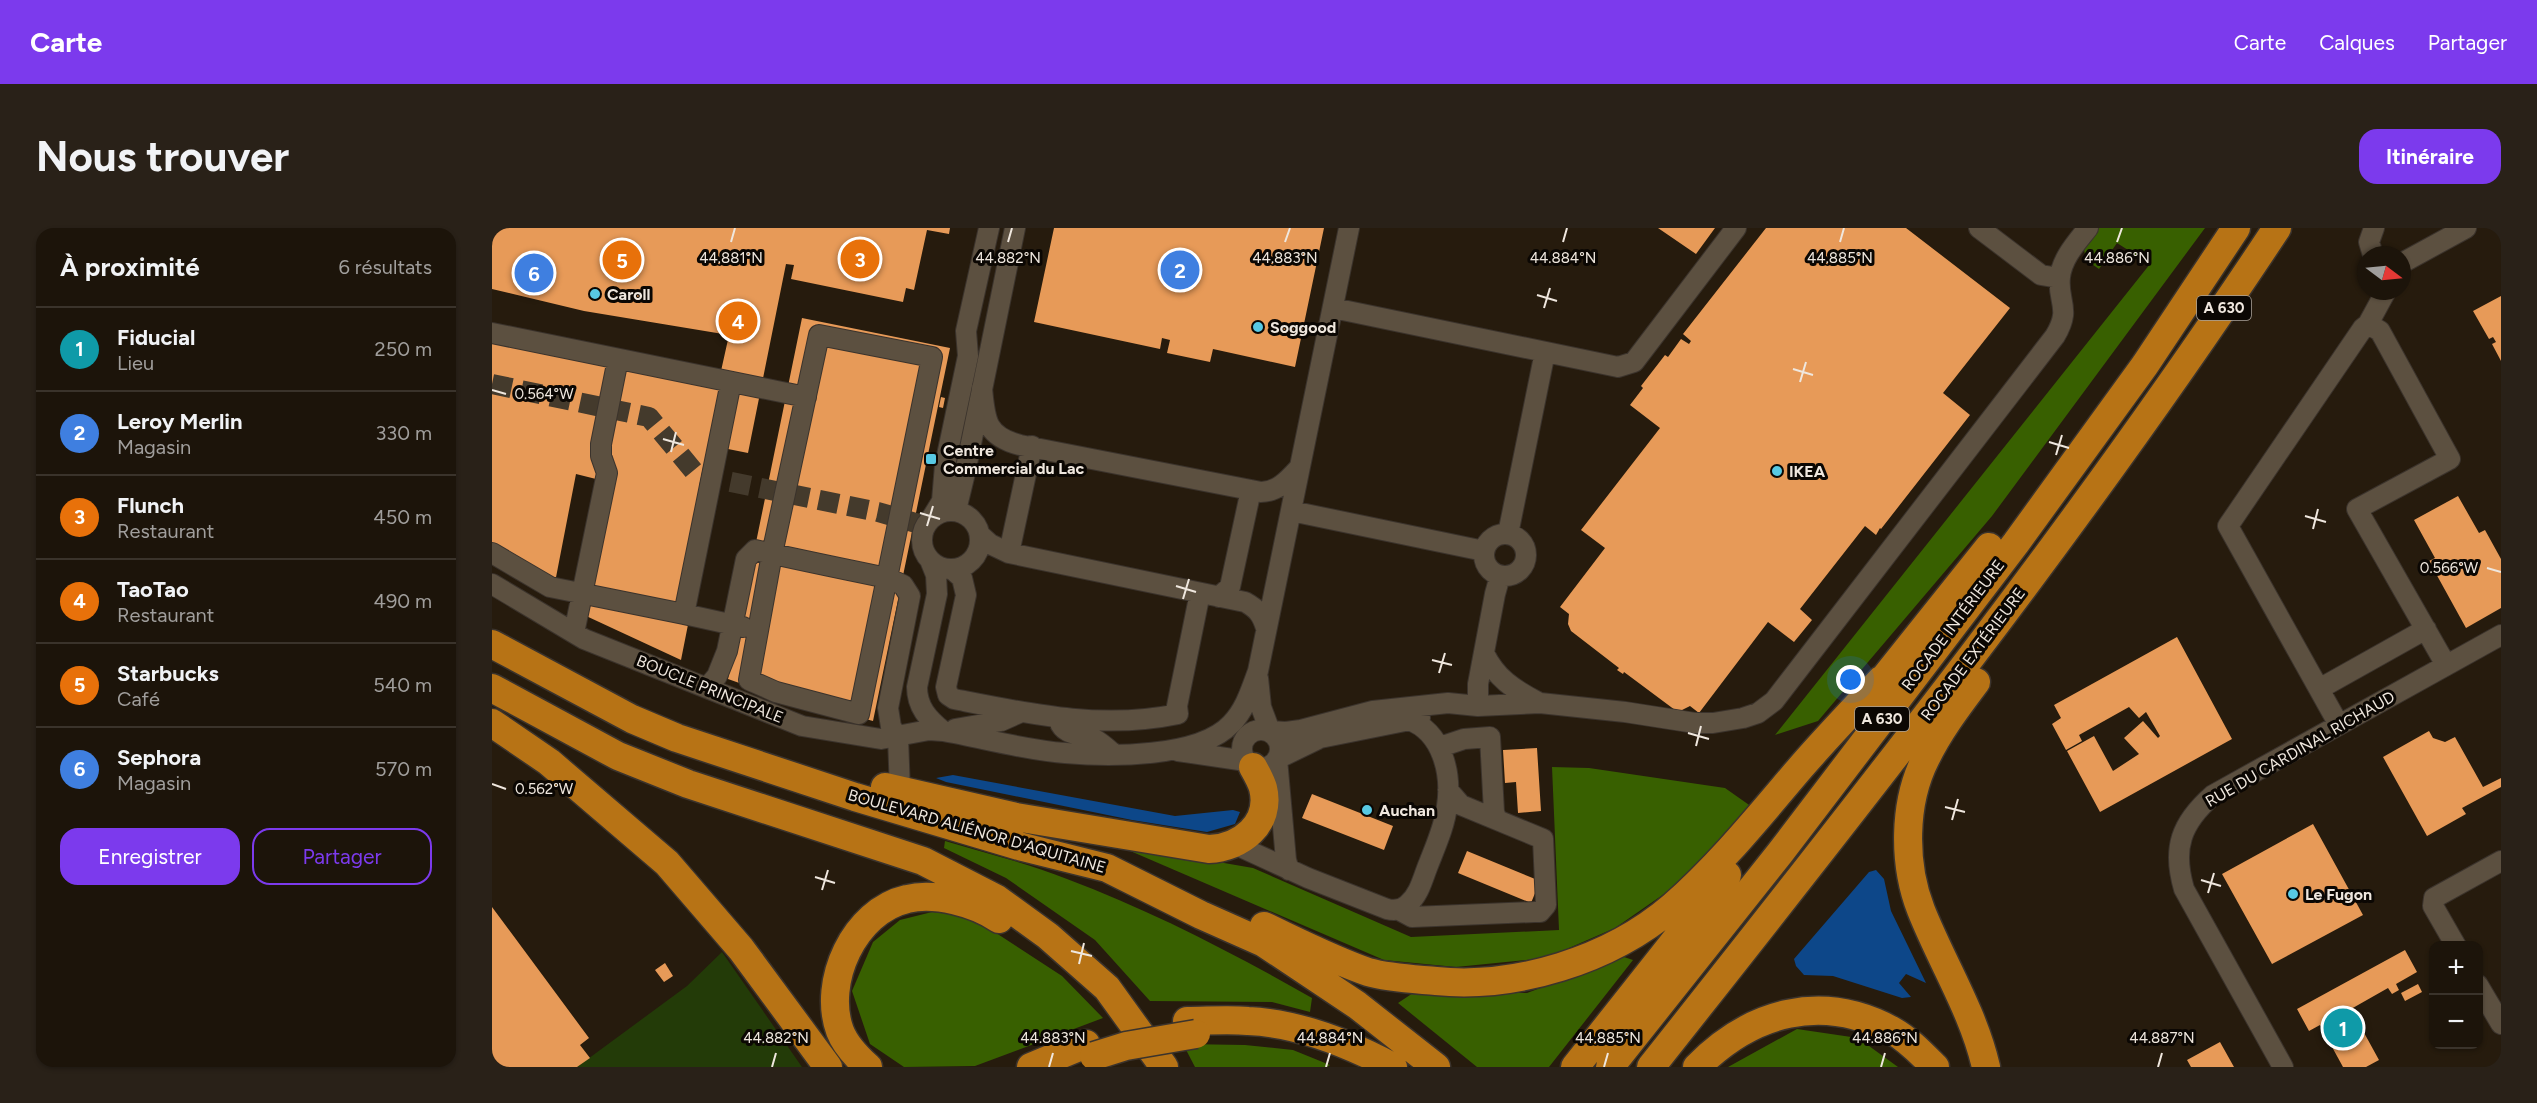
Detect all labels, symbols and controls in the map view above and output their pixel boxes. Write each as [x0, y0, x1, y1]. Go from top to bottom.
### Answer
text: Carte [30, 25, 102, 59]
text: Carte [2234, 30, 2286, 55]
text: Calques [2319, 30, 2395, 55]
text: Partager [2428, 30, 2507, 55]
button: Itinéraire [2359, 129, 2501, 184]
text: Nous trouver [36, 131, 289, 182]
pin: 5 [602, 237, 642, 282]
pin: 3 [840, 237, 880, 282]
north arrow [2357, 246, 2411, 300]
pin: 2 [1160, 248, 1200, 292]
text: 44.881°N [699, 249, 763, 267]
text: 44.882°N [975, 249, 1041, 267]
text: 44.883°N [1252, 249, 1318, 267]
text: 44.884°N [1530, 249, 1596, 267]
text: 44.885°N [1807, 249, 1873, 267]
text: 44.886°N [2084, 249, 2150, 267]
pin: 6 [514, 250, 554, 296]
text: À proximité [60, 251, 200, 283]
text: 6 résultats [339, 255, 432, 279]
place label: Caroll [607, 285, 650, 304]
marker: Caroll [588, 287, 602, 301]
road number: A 630 [2197, 296, 2251, 320]
pin: 4 [718, 298, 758, 344]
place label: Soggood [1270, 318, 1336, 337]
marker: Soggood [1251, 320, 1265, 334]
text: Fiducial [117, 324, 195, 351]
text: 1 [75, 337, 84, 361]
text: 250 m [375, 337, 432, 361]
text: Lieu [117, 351, 154, 375]
text: 0.564°W [514, 385, 574, 403]
text: Leroy Merlin [117, 408, 243, 435]
text: 2 [74, 421, 85, 445]
text: 330 m [375, 421, 432, 445]
text: Magasin [117, 435, 191, 459]
place label: Centre Commercial du Lac [943, 441, 1084, 478]
marker: Centre Commercial du Lac [924, 452, 938, 466]
place label: IKEA [1789, 462, 1826, 481]
marker: IKEA [1770, 464, 1784, 478]
text: Flunch [117, 492, 184, 519]
text: 3 [74, 505, 85, 529]
text: 450 m [373, 505, 432, 529]
text: Restaurant [117, 519, 214, 543]
street label: ROCADE INTÉRIEURE [1898, 556, 2008, 694]
text: 0.566°W [2420, 559, 2479, 577]
text: TaoTao [117, 576, 189, 603]
street label: ROCADE EXTÉRIEURE [1917, 584, 2029, 724]
text: 4 [73, 589, 86, 613]
text: 490 m [373, 589, 432, 613]
text: Restaurant [117, 603, 214, 627]
street label: BOUCLE PRINCIPALE [634, 651, 786, 727]
text: Starbucks [117, 660, 219, 687]
your location [1836, 665, 1865, 694]
text: 5 [74, 673, 85, 697]
text: 540 m [373, 673, 432, 697]
text: Café [117, 687, 160, 711]
street label: RUE DU CARDINAL RICHAUD [2202, 687, 2398, 811]
road number: A 630 [1855, 707, 1909, 731]
text: Sephora [117, 744, 201, 771]
text: 6 [74, 757, 85, 781]
text: 570 m [375, 757, 432, 781]
text: Magasin [117, 771, 191, 795]
text: 0.562°W [515, 780, 574, 798]
street label: BOULEVARD ALIÉNOR D'AQUITAINE [846, 785, 1108, 877]
place label: Auchan [1379, 801, 1435, 820]
marker: Auchan [1360, 803, 1374, 817]
button: Enregistrer [60, 828, 240, 885]
button: Partager [252, 828, 432, 885]
place label: Le Fugon [2305, 885, 2372, 904]
marker: Le Fugon [2286, 887, 2300, 901]
map controls [2429, 941, 2483, 1049]
button: + [2429, 941, 2483, 995]
button: − [2429, 995, 2483, 1049]
pin: 1 [2324, 1006, 2362, 1050]
text: 44.882°N [743, 1029, 809, 1047]
text: 44.883°N [1020, 1029, 1086, 1047]
text: 44.884°N [1297, 1029, 1363, 1047]
text: 44.885°N [1575, 1029, 1641, 1047]
text: 44.886°N [1852, 1029, 1918, 1047]
text: 44.887°N [2129, 1029, 2195, 1047]

